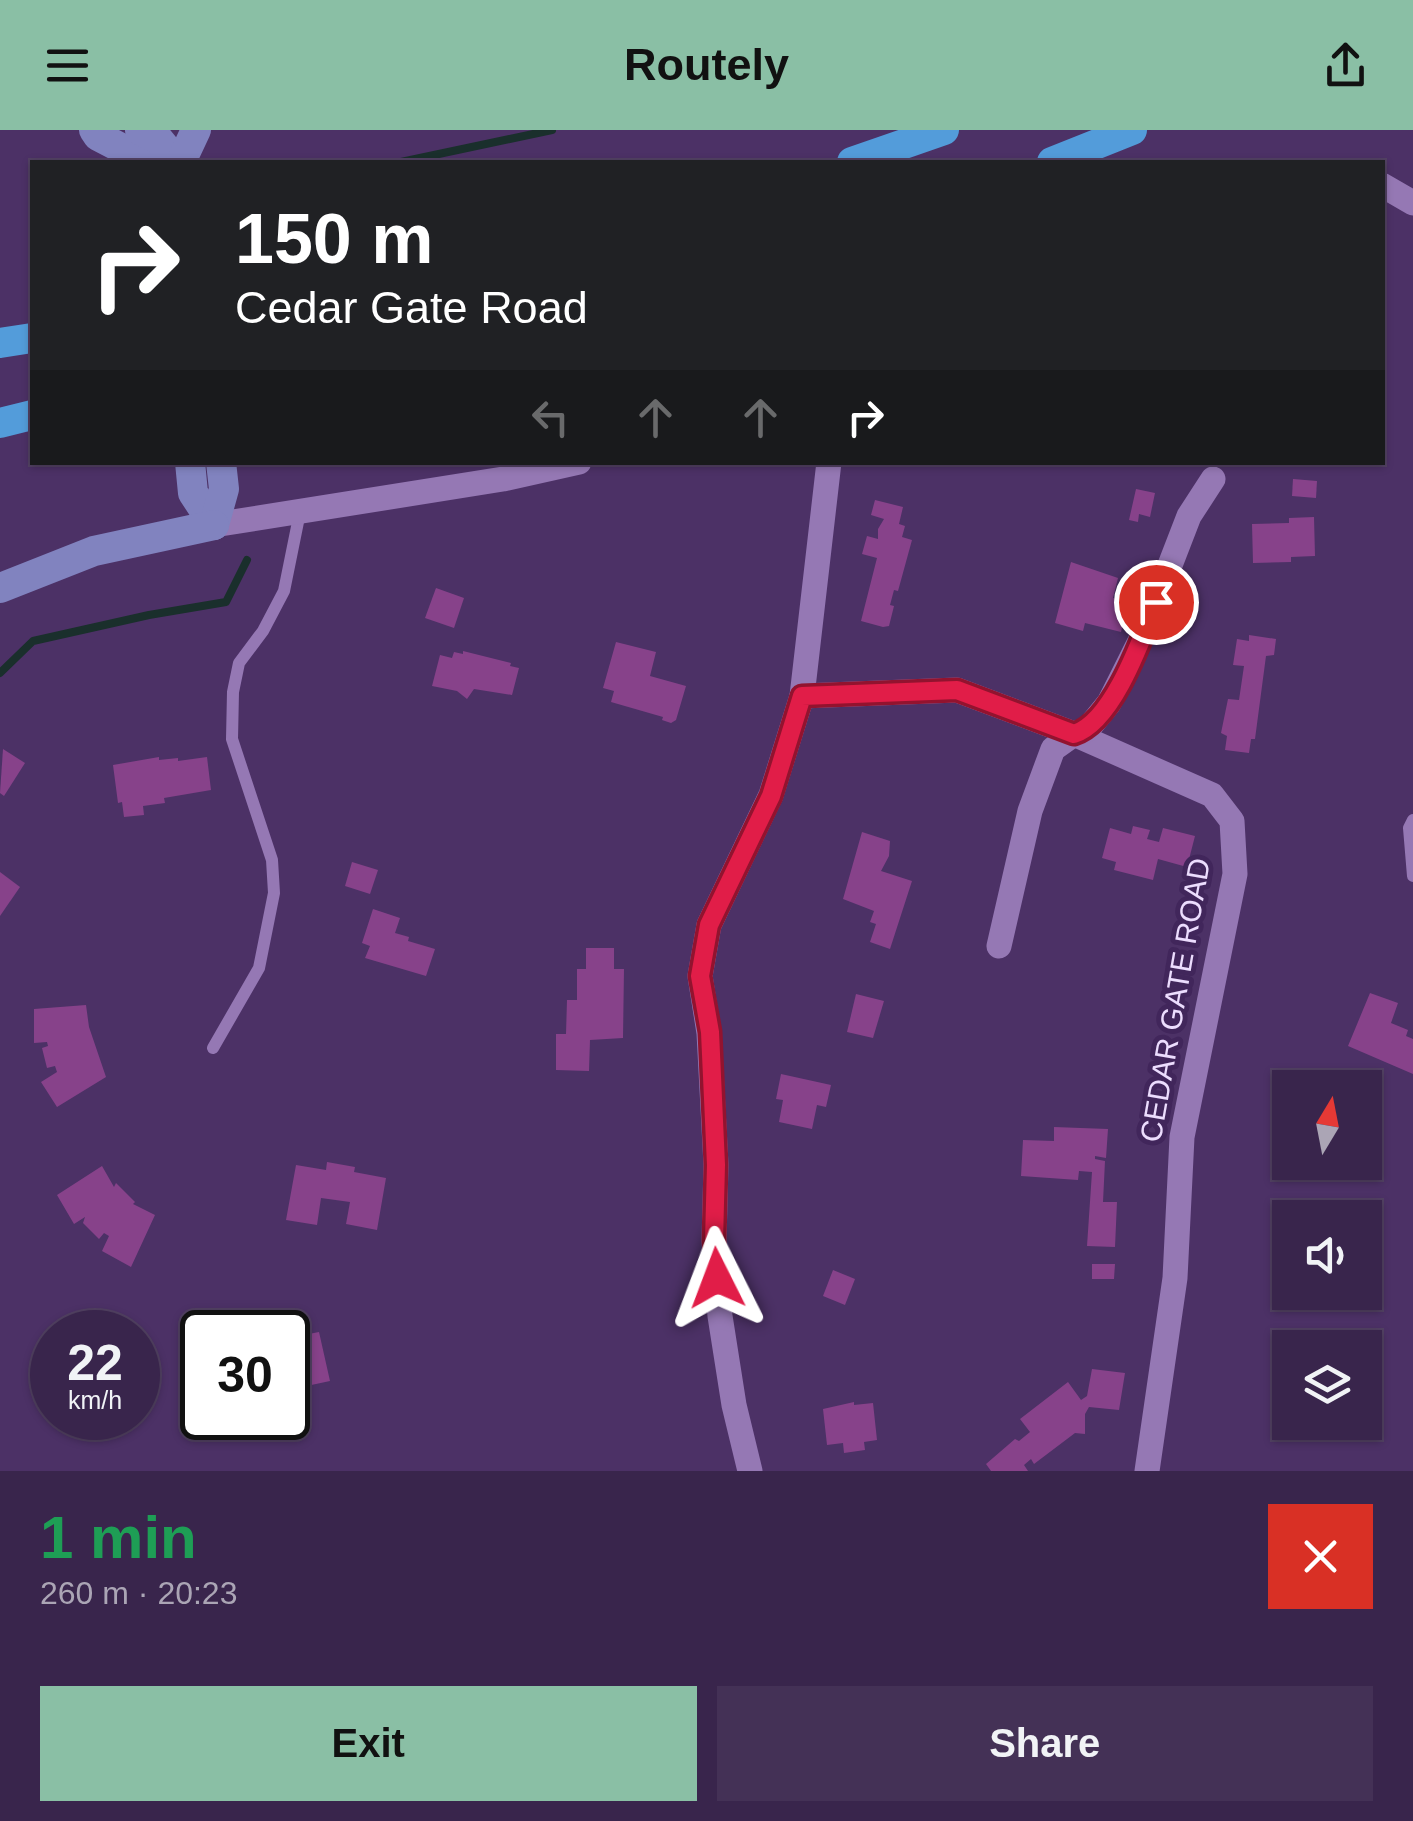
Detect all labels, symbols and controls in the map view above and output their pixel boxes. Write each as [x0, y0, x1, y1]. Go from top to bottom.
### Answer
icon: menu [40, 38, 95, 93]
icon: share [1318, 38, 1373, 93]
text: Routely [624, 39, 789, 90]
icon: right [70, 200, 200, 330]
text: 150 m [235, 200, 433, 278]
text: Cedar Gate Road [235, 282, 588, 333]
icon: left [523, 390, 578, 445]
icon: ahead [628, 390, 683, 445]
icon: ahead [733, 390, 788, 445]
icon: right [838, 390, 893, 445]
pin [1114, 560, 1199, 645]
icon: arrive [1129, 575, 1184, 630]
street label: CEDAR GATE ROAD [1134, 855, 1216, 1145]
north arrow [1272, 1070, 1382, 1180]
map controls [1272, 1070, 1382, 1440]
button: sound [1272, 1200, 1382, 1310]
position arrow [665, 1226, 769, 1330]
speed limit sign: 30 [180, 1310, 310, 1440]
button: layers [1272, 1330, 1382, 1440]
text: 22 [67, 1335, 123, 1391]
text: km/h [68, 1386, 122, 1414]
text: 1 min [40, 1504, 197, 1571]
button: close [1268, 1504, 1373, 1609]
text: 260 m · 20:23 [40, 1575, 237, 1611]
button: Exit [40, 1686, 697, 1801]
button: Share [717, 1686, 1373, 1801]

